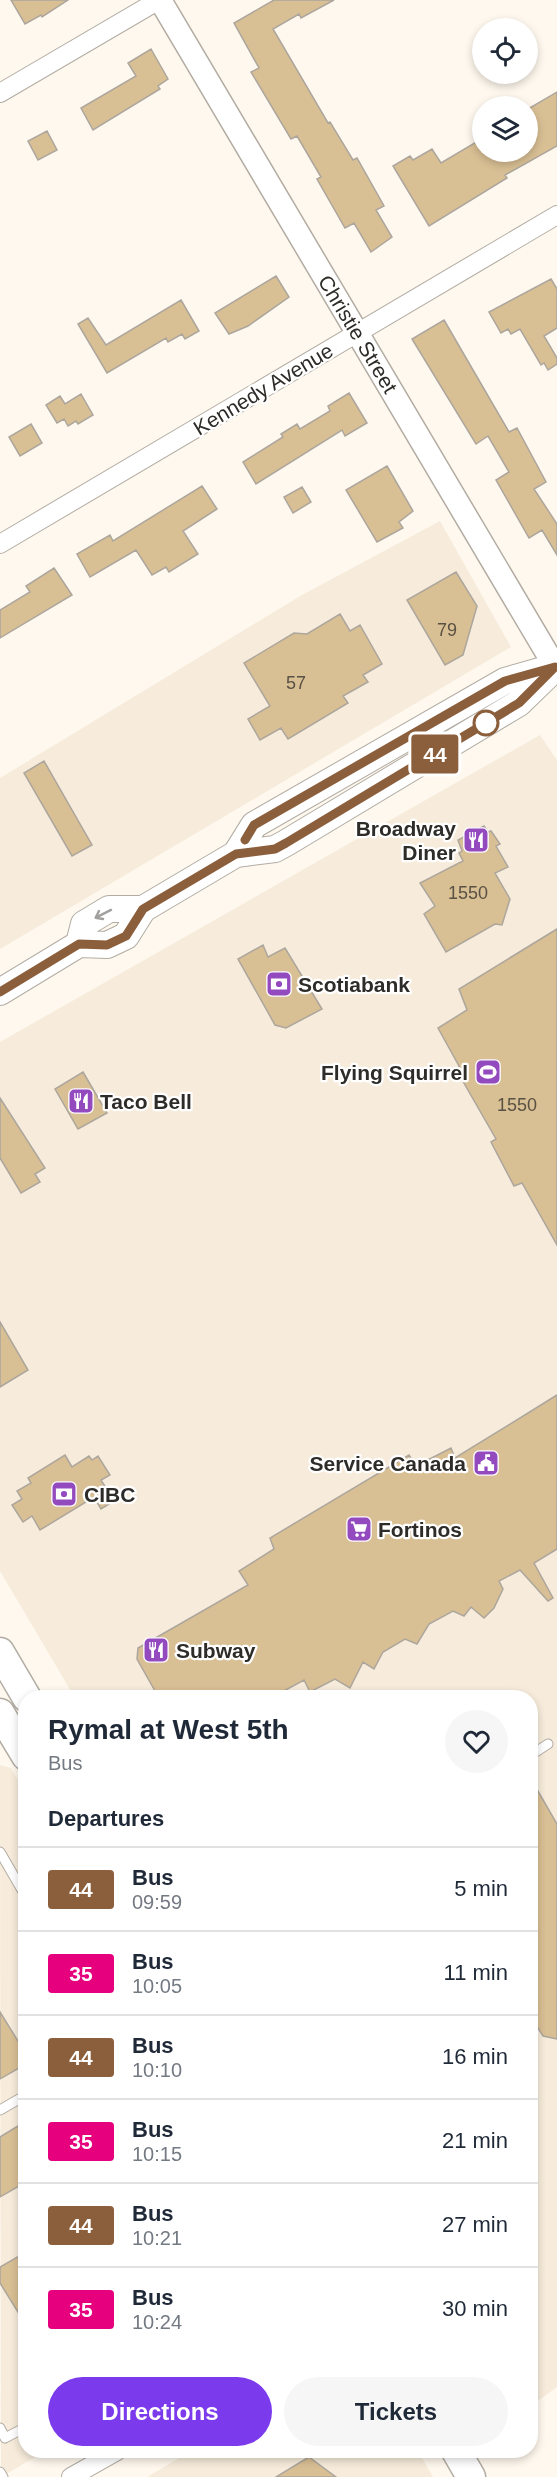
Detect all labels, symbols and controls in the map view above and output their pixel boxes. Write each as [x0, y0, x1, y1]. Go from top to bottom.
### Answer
map controls [472, 18, 538, 162]
button: locate [472, 18, 538, 84]
button: layers [472, 96, 538, 162]
street label: Christie Street [314, 271, 402, 397]
street label: Kennedy Avenue [189, 338, 337, 440]
house number: 79 [437, 620, 457, 640]
house number: 57 [286, 673, 306, 693]
unlabelled marker [473, 710, 499, 736]
line badge: 44 [408, 734, 462, 774]
text: 44 [423, 743, 447, 766]
place label: Broadway Diner [356, 817, 456, 864]
restaurant icon: Broadway Diner [461, 825, 491, 855]
house number: 1550 [448, 883, 488, 903]
one-way arrow [95, 908, 112, 920]
bank icon: Scotiabank [264, 969, 294, 999]
place label: Scotiabank [298, 973, 410, 996]
sports icon: Flying Squirrel [473, 1057, 503, 1087]
place label: Flying Squirrel [321, 1061, 468, 1084]
restaurant icon: Taco Bell [66, 1086, 96, 1116]
place label: Taco Bell [100, 1090, 192, 1113]
house number: 1550 [497, 1095, 537, 1115]
public building icon: Service Canada [471, 1448, 501, 1478]
place label: Service Canada [310, 1452, 466, 1475]
bank icon: CIBC [49, 1479, 79, 1509]
place label: CIBC [84, 1483, 135, 1506]
supermarket icon: Fortinos [344, 1514, 374, 1544]
place label: Fortinos [378, 1518, 462, 1541]
restaurant icon: Subway [141, 1635, 171, 1665]
place label: Subway [176, 1639, 256, 1662]
button: heart [445, 1710, 508, 1773]
text: Rymal at West 5th [48, 1714, 289, 1745]
text: Bus [48, 1752, 82, 1774]
text: Departures [48, 1806, 164, 1831]
text: Bus [132, 1865, 174, 1890]
text: 5 min [454, 1876, 508, 1901]
text: 44 [69, 1878, 93, 1901]
text: 09:59 [132, 1891, 182, 1913]
text: Bus [132, 1949, 174, 1974]
text: 11 min [444, 1960, 508, 1985]
text: 35 [69, 1962, 93, 1985]
text: 10:05 [132, 1975, 182, 1997]
text: Bus [132, 2033, 174, 2058]
text: 16 min [442, 2044, 508, 2069]
text: 44 [69, 2046, 93, 2069]
text: 10:10 [132, 2059, 182, 2081]
text: Bus [132, 2117, 174, 2142]
text: 21 min [442, 2128, 508, 2153]
text: 35 [69, 2130, 93, 2153]
text: 10:15 [132, 2143, 182, 2165]
text: Bus [132, 2201, 174, 2226]
text: 27 min [442, 2212, 508, 2237]
text: 44 [69, 2214, 93, 2237]
text: 10:21 [132, 2227, 182, 2249]
text: Bus [132, 2285, 174, 2310]
text: 30 min [442, 2296, 508, 2321]
text: 35 [69, 2298, 93, 2321]
text: 10:24 [132, 2311, 182, 2333]
button: Directions [48, 2377, 272, 2446]
button: Tickets [284, 2377, 508, 2446]

